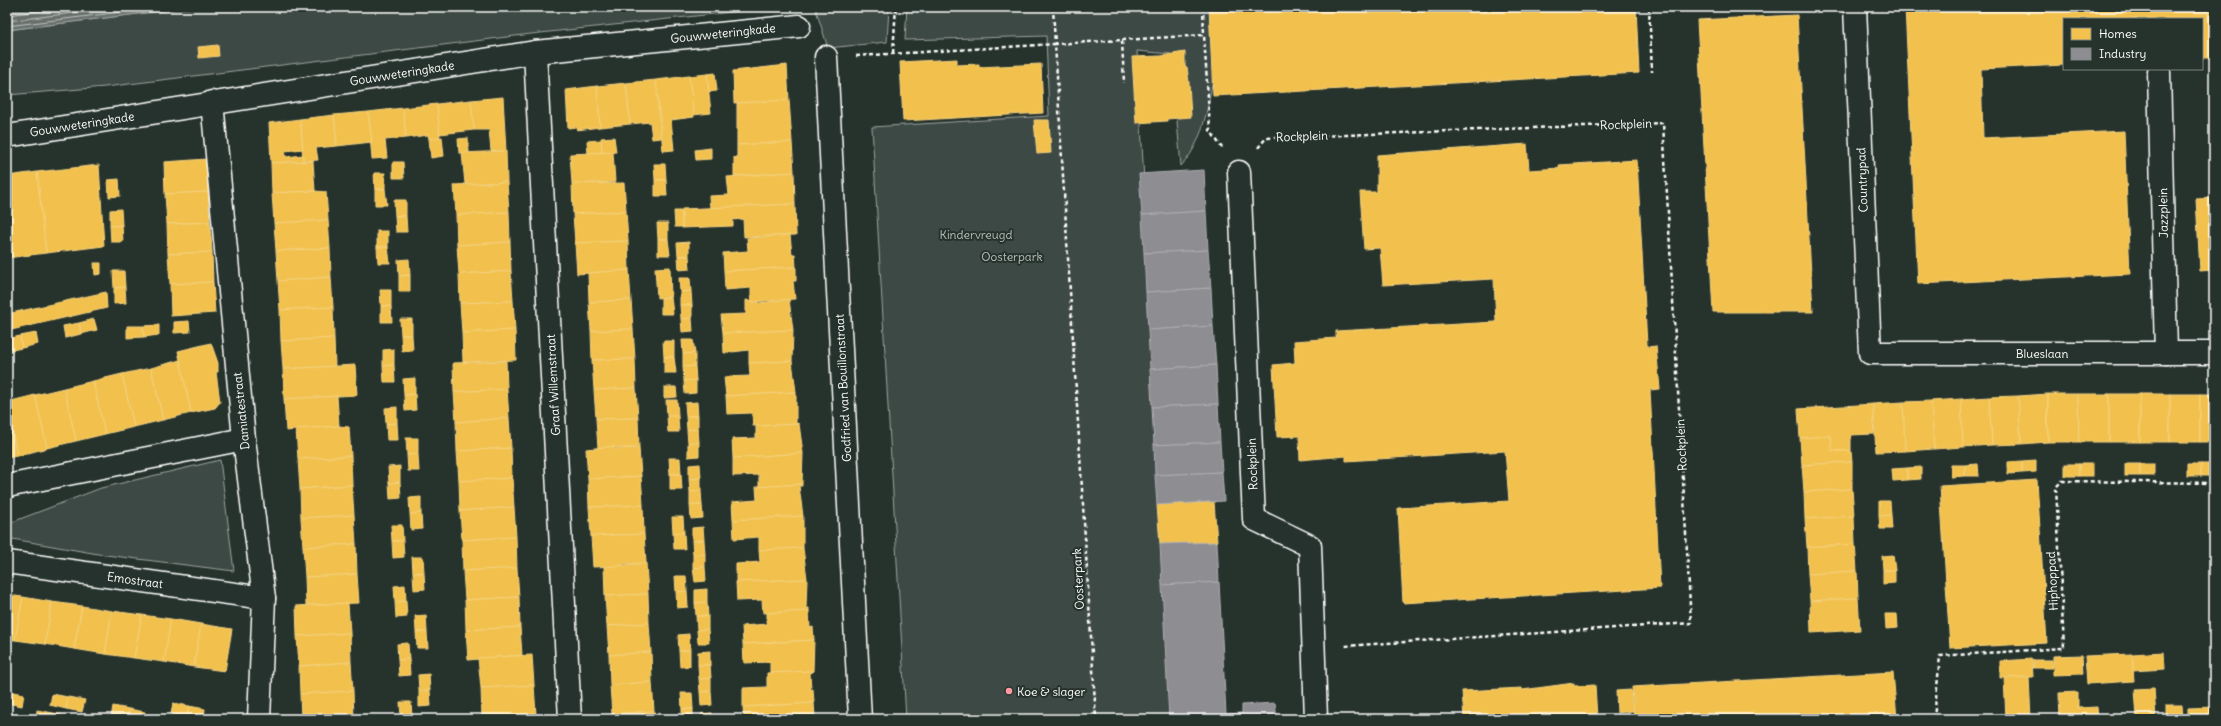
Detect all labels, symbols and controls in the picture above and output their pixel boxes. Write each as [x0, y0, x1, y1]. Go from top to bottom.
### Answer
legend [2063, 18, 2203, 70]
street label: Gouwweteringkade [670, 20, 776, 46]
text: Homes [2099, 26, 2137, 41]
text: Industry [2099, 46, 2146, 61]
street label: Gouwweteringkade [349, 57, 455, 89]
street label: Gouwweteringkade [29, 108, 135, 140]
street label: Rockplein [1600, 116, 1652, 132]
street label: Rockplein [1276, 128, 1328, 144]
street label: Countrypad [1853, 147, 1871, 213]
street label: Jazzplein [2155, 188, 2171, 238]
park label: Kindervreugd [940, 227, 1012, 242]
park label: Oosterpark [981, 249, 1043, 264]
street label: Godfried van Bouillonstraat [832, 314, 854, 462]
street label: Graaf Willemstraat [543, 334, 563, 436]
street label: Blueslaan [2016, 346, 2068, 361]
street label: Damiatestraat [229, 372, 253, 450]
street label: Rockplein [1672, 419, 1690, 471]
street label: Rockplein [1244, 438, 1260, 490]
street label: Oosterpark [1069, 548, 1087, 610]
street label: Hiphoppad [2043, 551, 2061, 611]
street label: Emostraat [106, 569, 164, 591]
place label: Koe & slager [1017, 684, 1086, 699]
marker: Koe & slager [1004, 686, 1014, 696]

